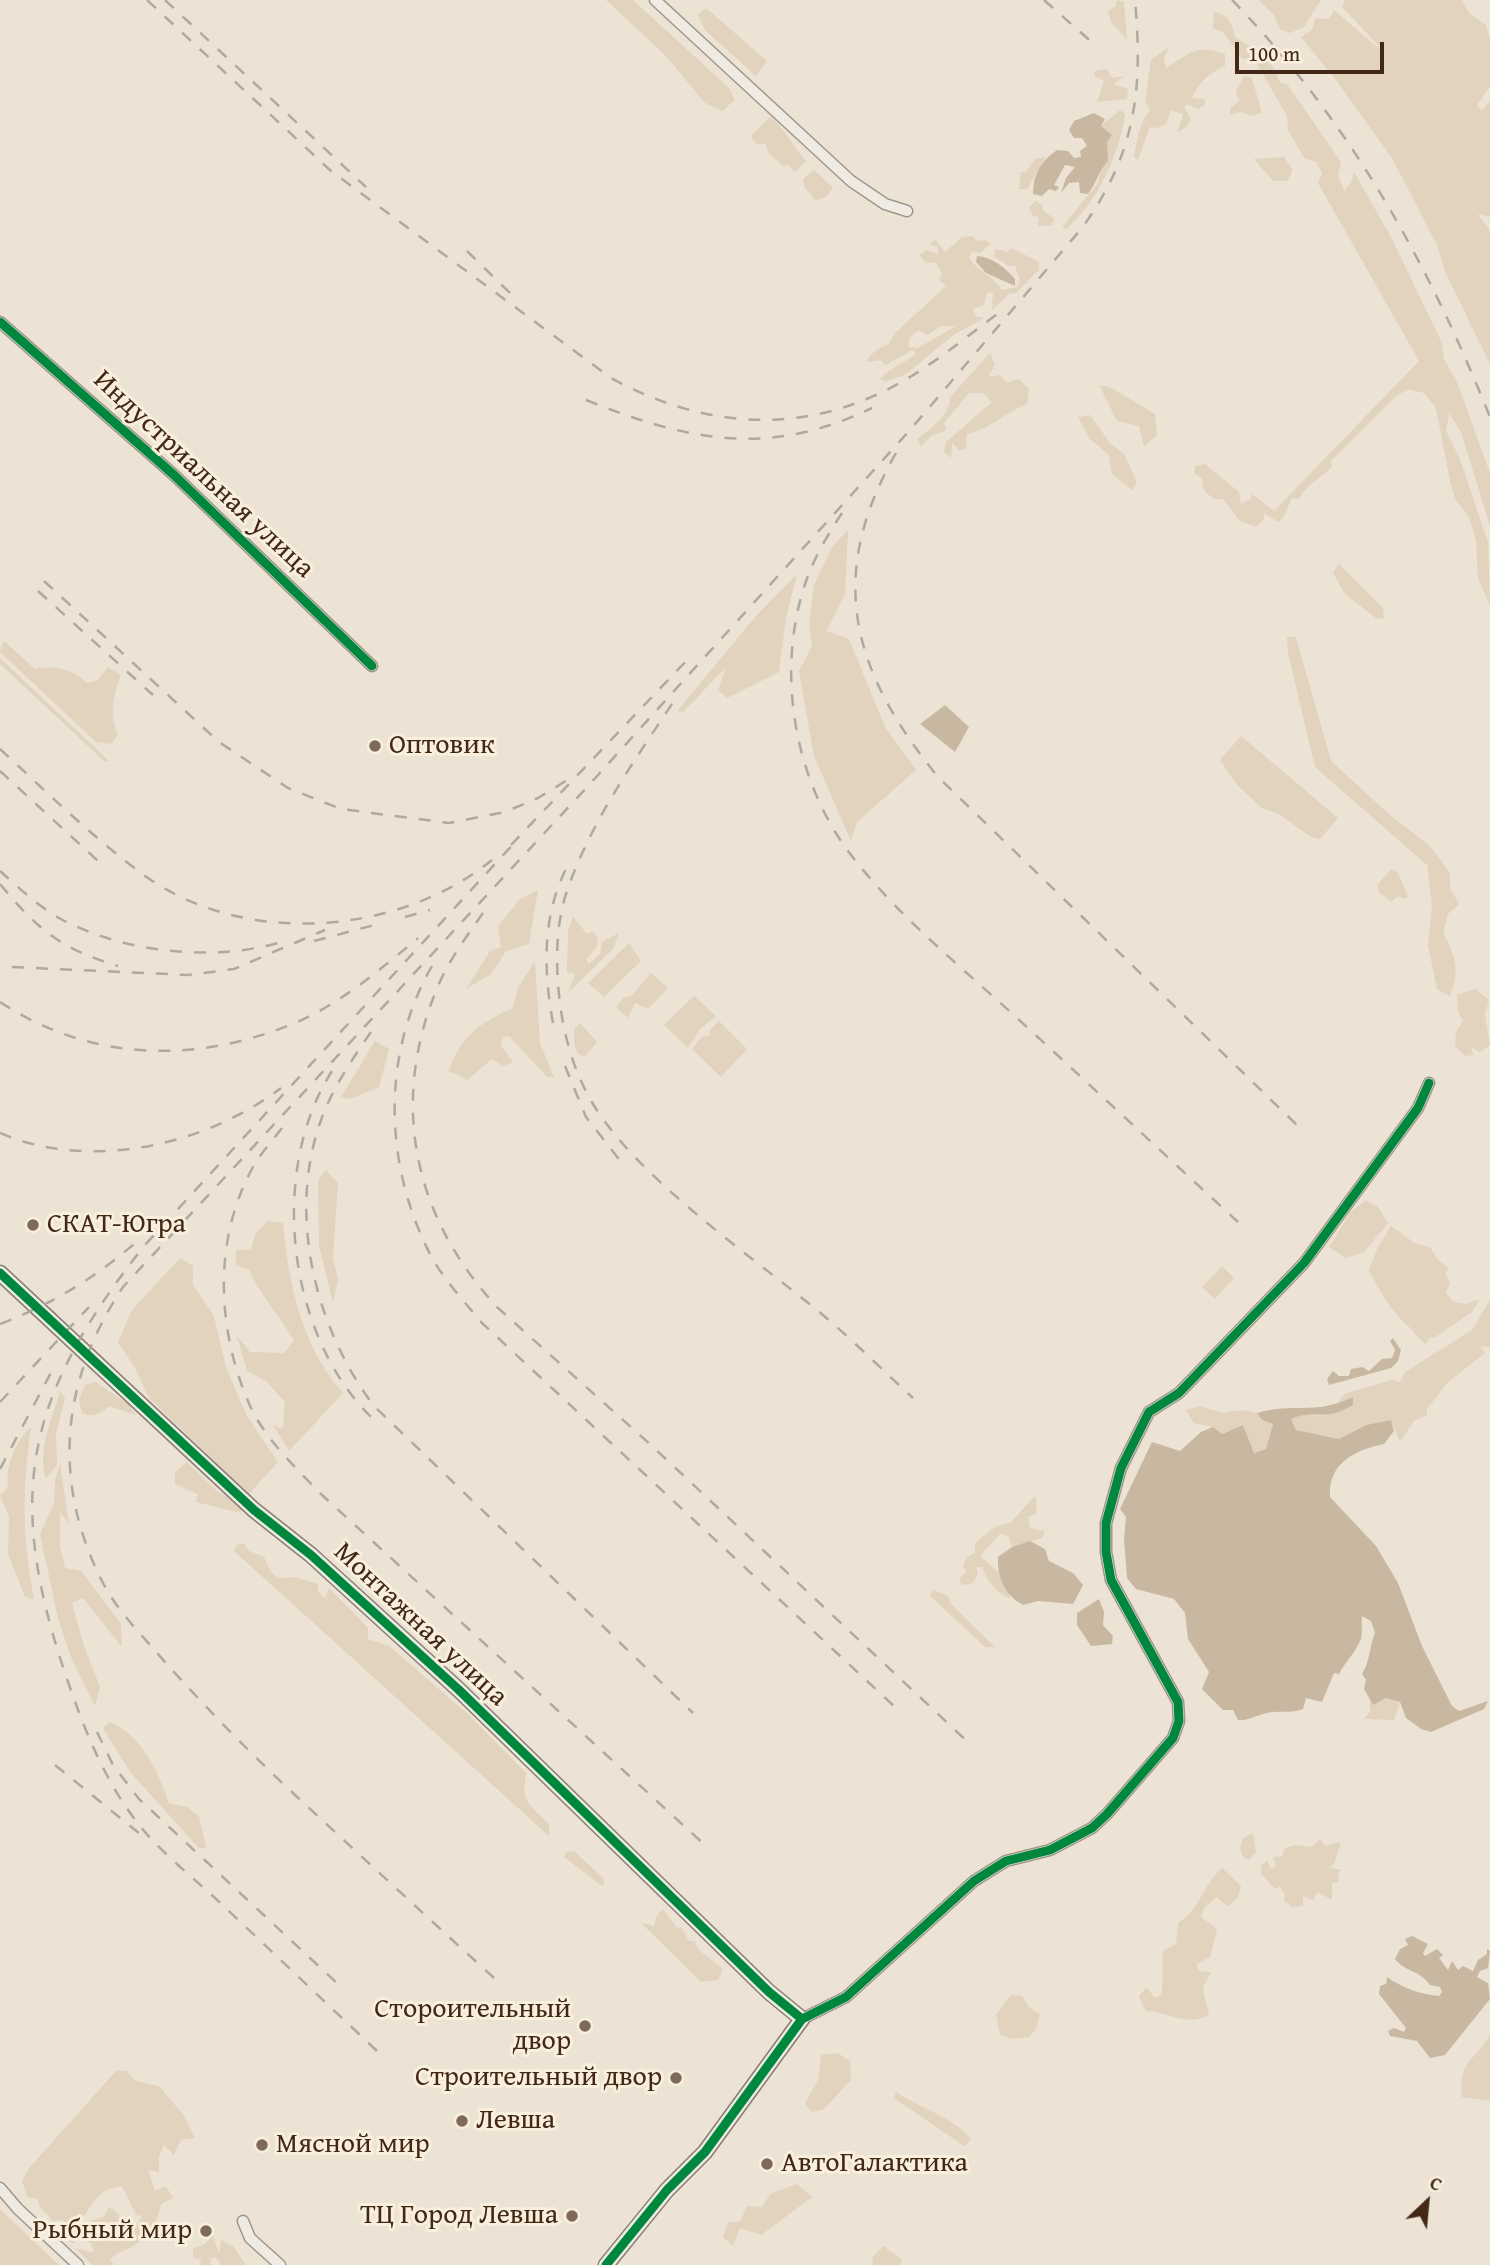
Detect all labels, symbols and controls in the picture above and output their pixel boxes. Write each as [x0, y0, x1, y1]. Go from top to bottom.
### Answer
scale bar [1238, 28, 1387, 72]
text: 100 m [1248, 38, 1300, 69]
street label: Индустриальная улица [86, 364, 320, 586]
place label: Оптовик [389, 729, 495, 763]
marker: Оптовик [367, 738, 383, 754]
place label: СКАТ-Югра [47, 1208, 186, 1242]
marker: СКАТ-Югра [25, 1217, 41, 1233]
street label: Монтажная улица [326, 1536, 514, 1714]
place label: Стороительный двор [374, 1993, 571, 2059]
marker: Стороительный двор [577, 2018, 593, 2034]
place label: Строительный двор [415, 2061, 662, 2095]
marker: Строительный двор [668, 2070, 684, 2086]
place label: Левша [476, 2104, 555, 2138]
marker: Левша [454, 2113, 470, 2129]
place label: Мясной мир [276, 2128, 430, 2162]
marker: Мясной мир [254, 2137, 270, 2153]
place label: АвтоГалактика [781, 2147, 968, 2181]
marker: АвтоГалактика [759, 2156, 775, 2172]
north arrow [1392, 2167, 1462, 2237]
text: С [1425, 2168, 1447, 2198]
place label: ТЦ Город Левша [360, 2199, 558, 2233]
marker: ТЦ Город Левша [564, 2208, 580, 2224]
place label: Рыбный мир [33, 2214, 192, 2248]
marker: Рыбный мир [198, 2223, 214, 2239]

